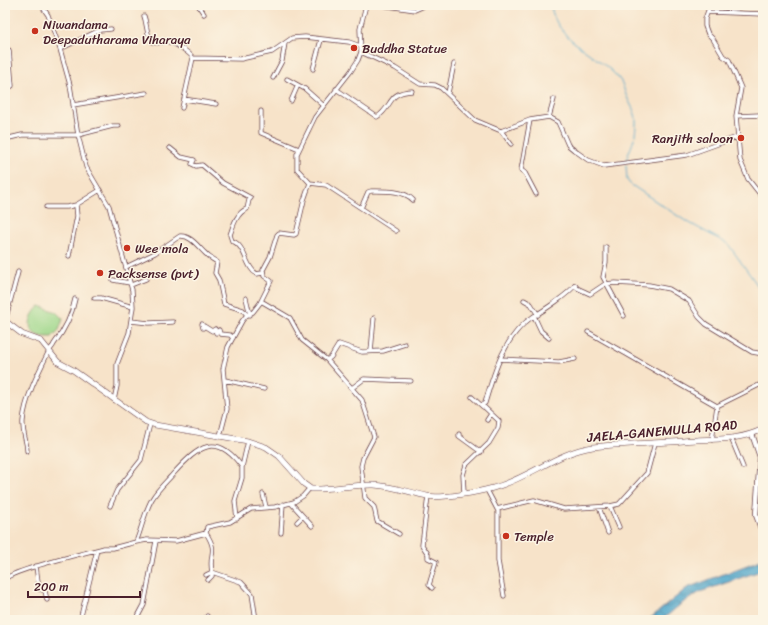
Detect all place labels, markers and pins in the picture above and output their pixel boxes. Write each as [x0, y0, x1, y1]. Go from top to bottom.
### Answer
place label: Niwandama Deepadutharama Viharaya [43, 13, 191, 51]
marker: Niwandama Deepadutharama Viharaya [30, 26, 40, 36]
place label: Buddha Statue [362, 37, 448, 60]
marker: Buddha Statue [349, 43, 359, 53]
place label: Ranjith saloon [652, 127, 733, 150]
marker: Ranjith saloon [736, 133, 746, 143]
place label: Wee mola [135, 237, 189, 260]
marker: Wee mola [122, 243, 132, 253]
place label: Packsense (pvt) [108, 262, 200, 285]
marker: Packsense (pvt) [95, 268, 105, 278]
place label: Temple [514, 525, 554, 548]
marker: Temple [501, 531, 511, 541]

